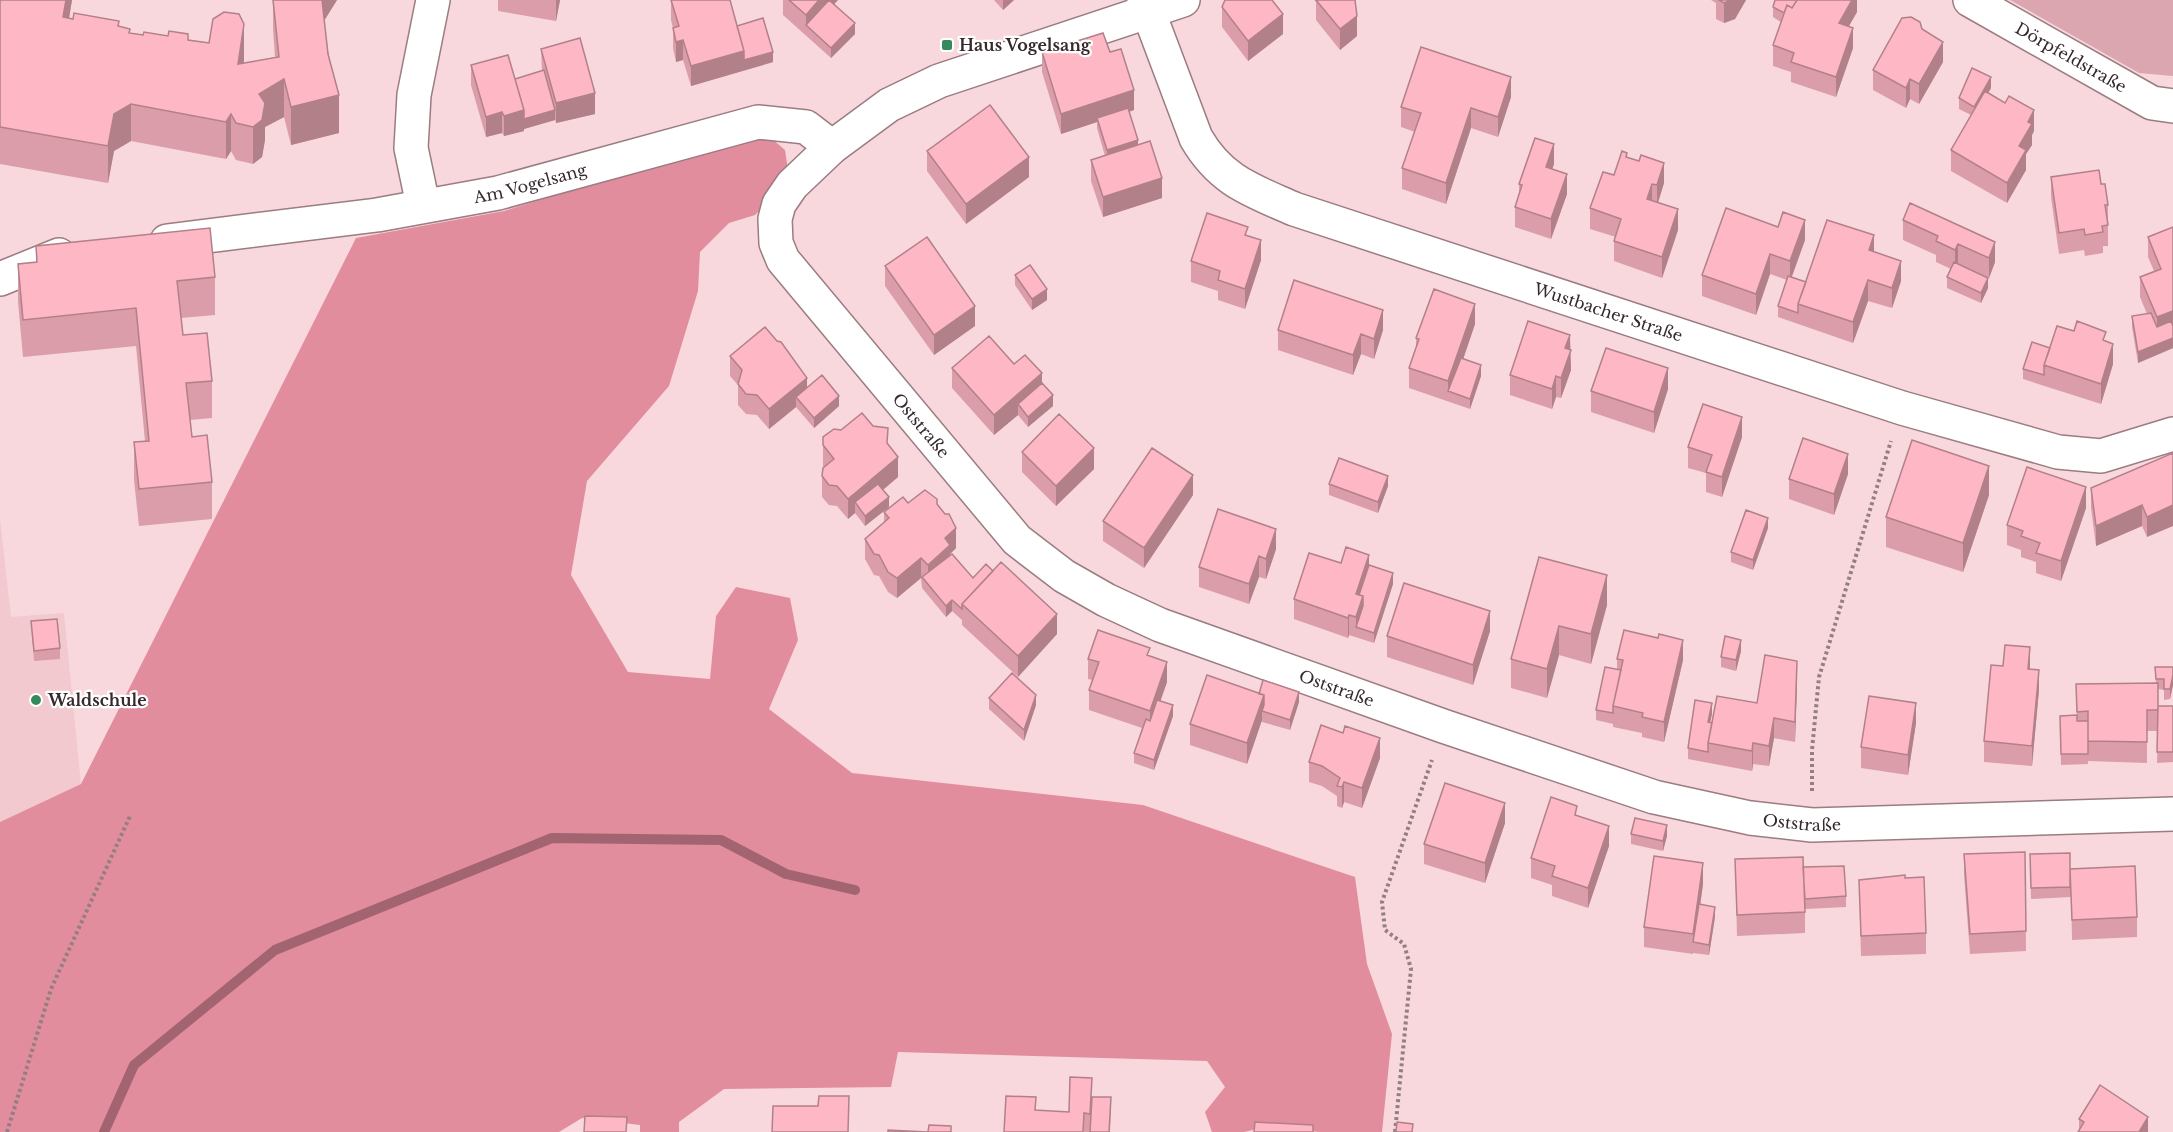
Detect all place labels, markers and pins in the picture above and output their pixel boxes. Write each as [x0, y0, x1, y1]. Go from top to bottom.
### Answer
place label: Haus Vogelsang [959, 35, 1092, 55]
marker: Haus Vogelsang [940, 38, 954, 52]
place label: Waldschule [47, 690, 147, 710]
marker: Waldschule [29, 693, 43, 707]

